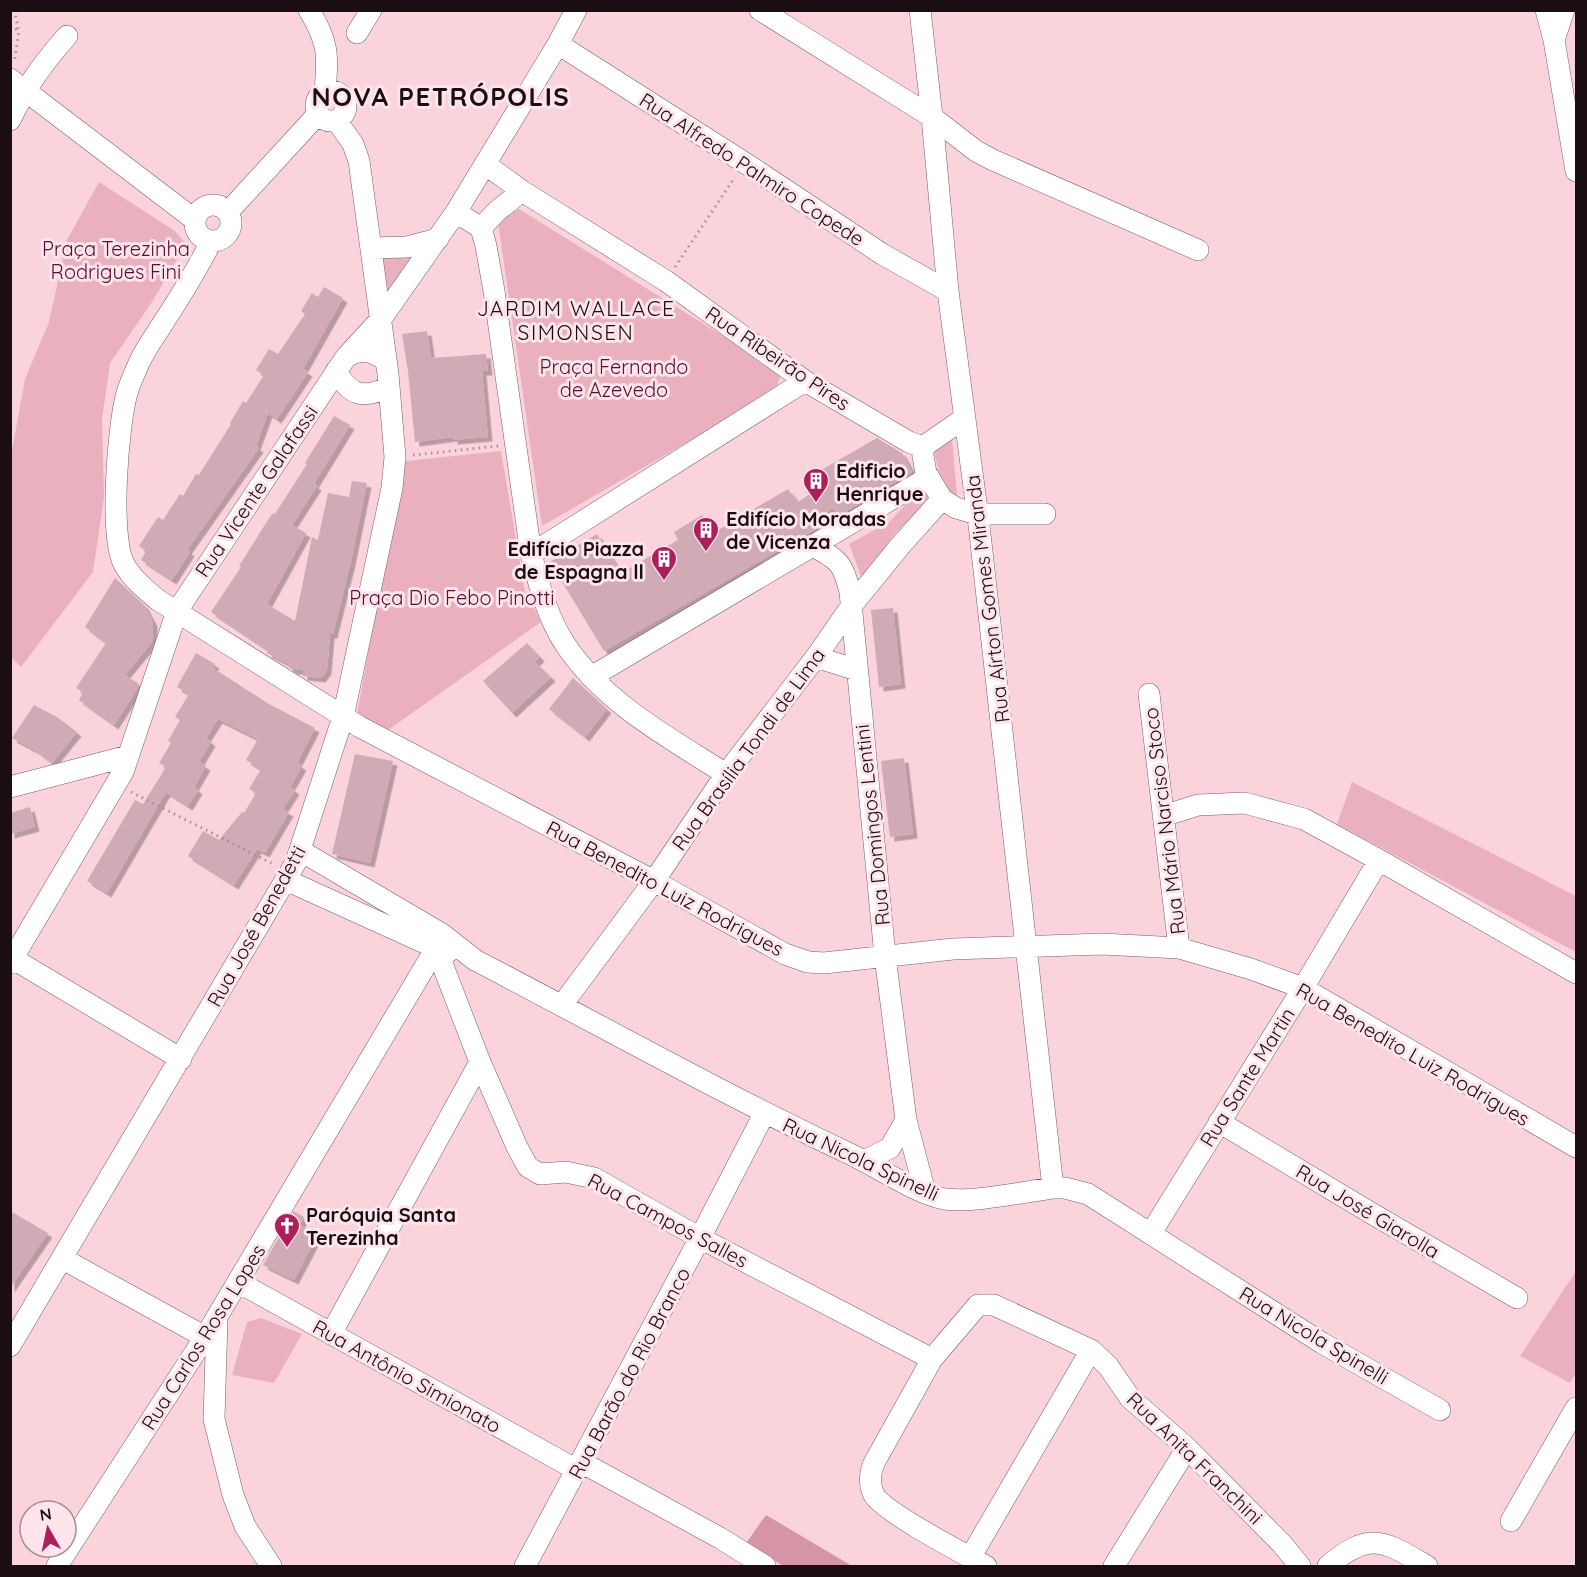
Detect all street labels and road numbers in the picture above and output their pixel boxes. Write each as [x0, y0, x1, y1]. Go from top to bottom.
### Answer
street label: Rua Alfredo Palmiro Copede [635, 87, 869, 251]
street label: Rua Ribeirão Pires [701, 300, 855, 416]
street label: Rua Vicente Galafassi [189, 400, 323, 582]
street label: Rua Aírton Gomes Miranda [959, 474, 1015, 724]
street label: Rua Brasília Tondi de Lima [666, 643, 830, 855]
street label: Rua Mário Narciso Stoco [1138, 706, 1190, 936]
street label: Rua Domingos Lentini [849, 723, 895, 927]
street label: Rua Benedito Luiz Rodrigues [542, 815, 788, 961]
street label: Rua José Benedetti [201, 841, 311, 1011]
street label: Rua Benedito Luiz Rodrigues [1292, 977, 1534, 1131]
street label: Rua Sante Martin [1194, 1003, 1300, 1151]
street label: Rua Nicola Spinelli [779, 1112, 943, 1206]
street label: Rua José Giarolla [1292, 1158, 1444, 1264]
street label: Rua Campos Salles [584, 1167, 752, 1273]
street label: Rua Carlos Rosa Lopes [136, 1239, 270, 1435]
street label: Rua Barão do Rio Branco [563, 1263, 695, 1483]
street label: Rua Nicola Spinelli [1235, 1281, 1393, 1389]
street label: Rua Antônio Simionato [308, 1314, 506, 1438]
street label: Rua Anita Franchini [1122, 1387, 1268, 1529]

